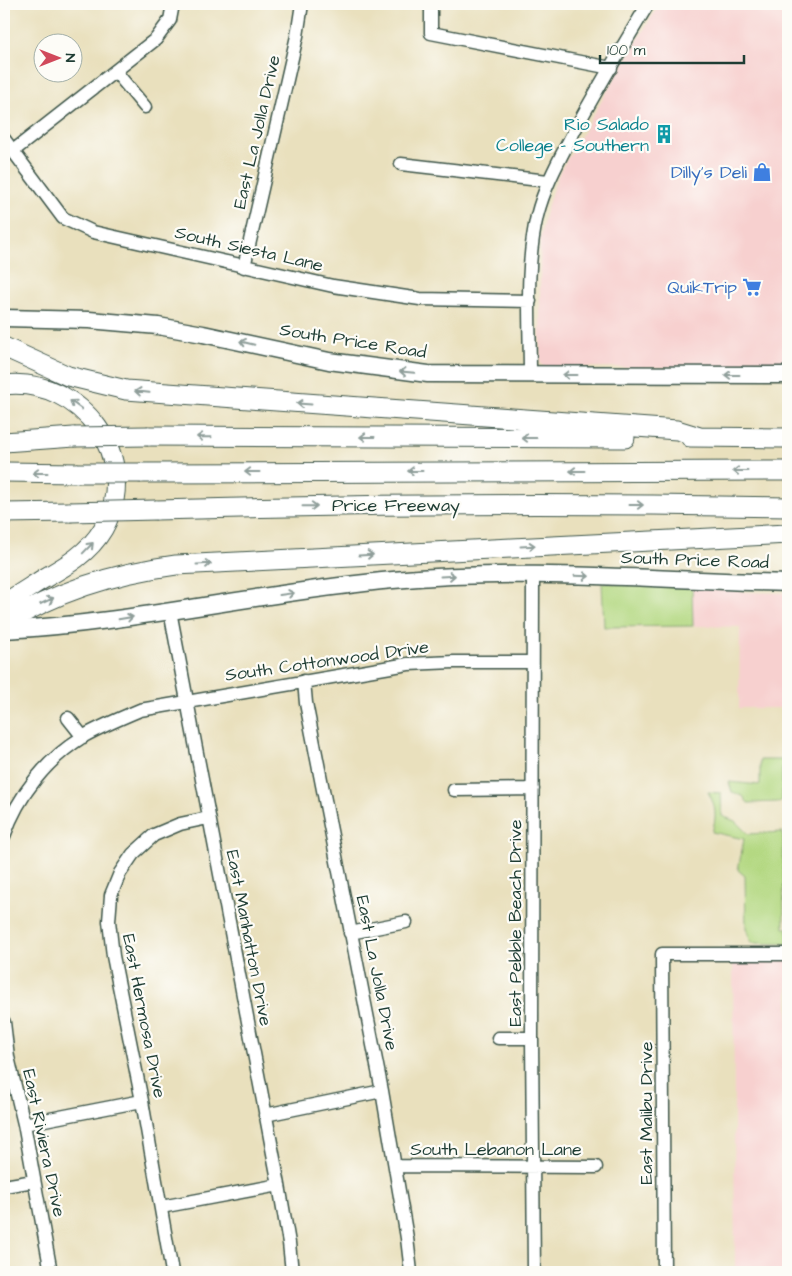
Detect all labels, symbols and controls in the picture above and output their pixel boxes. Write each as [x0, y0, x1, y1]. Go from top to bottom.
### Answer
north arrow [32, 32, 82, 82]
scale bar [600, 32, 743, 64]
text: 100 m [607, 40, 646, 61]
street label: East La Jolla Drive [227, 52, 287, 211]
text: N [60, 54, 80, 63]
place label: Rio Salado College - Southern [496, 112, 649, 159]
building icon: Rio Salado College - Southern [653, 123, 675, 145]
place label: Dilly's Deli [671, 160, 747, 186]
shop icon: Dilly's Deli [751, 161, 773, 183]
street label: South Siesta Lane [172, 220, 326, 278]
place label: QuikTrip [667, 275, 737, 300]
supermarket icon: QuikTrip [741, 276, 763, 298]
street label: South Price Road [278, 317, 428, 365]
one-way arrow [240, 338, 256, 347]
one-way arrow [399, 367, 415, 377]
one-way arrow [562, 370, 578, 380]
one-way arrow [724, 370, 740, 380]
one-way arrow [135, 387, 151, 397]
one-way arrow [297, 399, 313, 408]
one-way arrow [69, 400, 83, 410]
one-way arrow [196, 432, 212, 442]
one-way arrow [359, 432, 375, 442]
one-way arrow [521, 433, 538, 443]
one-way arrow [569, 466, 586, 476]
one-way arrow [732, 466, 748, 476]
one-way arrow [244, 467, 260, 477]
one-way arrow [407, 467, 423, 476]
one-way arrow [32, 468, 48, 478]
street label: Price Freeway [332, 493, 460, 519]
one-way arrow [628, 500, 644, 510]
one-way arrow [301, 501, 317, 511]
one-way arrow [82, 541, 94, 554]
one-way arrow [520, 542, 536, 551]
street label: South Price Road [621, 545, 769, 575]
one-way arrow [358, 551, 374, 560]
one-way arrow [195, 559, 211, 568]
one-way arrow [440, 571, 456, 581]
one-way arrow [573, 572, 589, 581]
one-way arrow [278, 589, 294, 599]
one-way arrow [39, 595, 54, 605]
one-way arrow [118, 613, 134, 623]
street label: South Cottonwood Drive [224, 634, 431, 688]
street label: East Pebble Beach Drive [503, 819, 528, 1027]
street label: East Manhatton Drive [220, 848, 278, 1028]
street label: East La Jolla Drive [350, 893, 404, 1053]
street label: East Hermosa Drive [116, 932, 172, 1101]
street label: East Malibu Drive [634, 1041, 659, 1184]
street label: East Riviera Drive [16, 1067, 72, 1219]
street label: South Lebanon Lane [410, 1137, 582, 1162]

